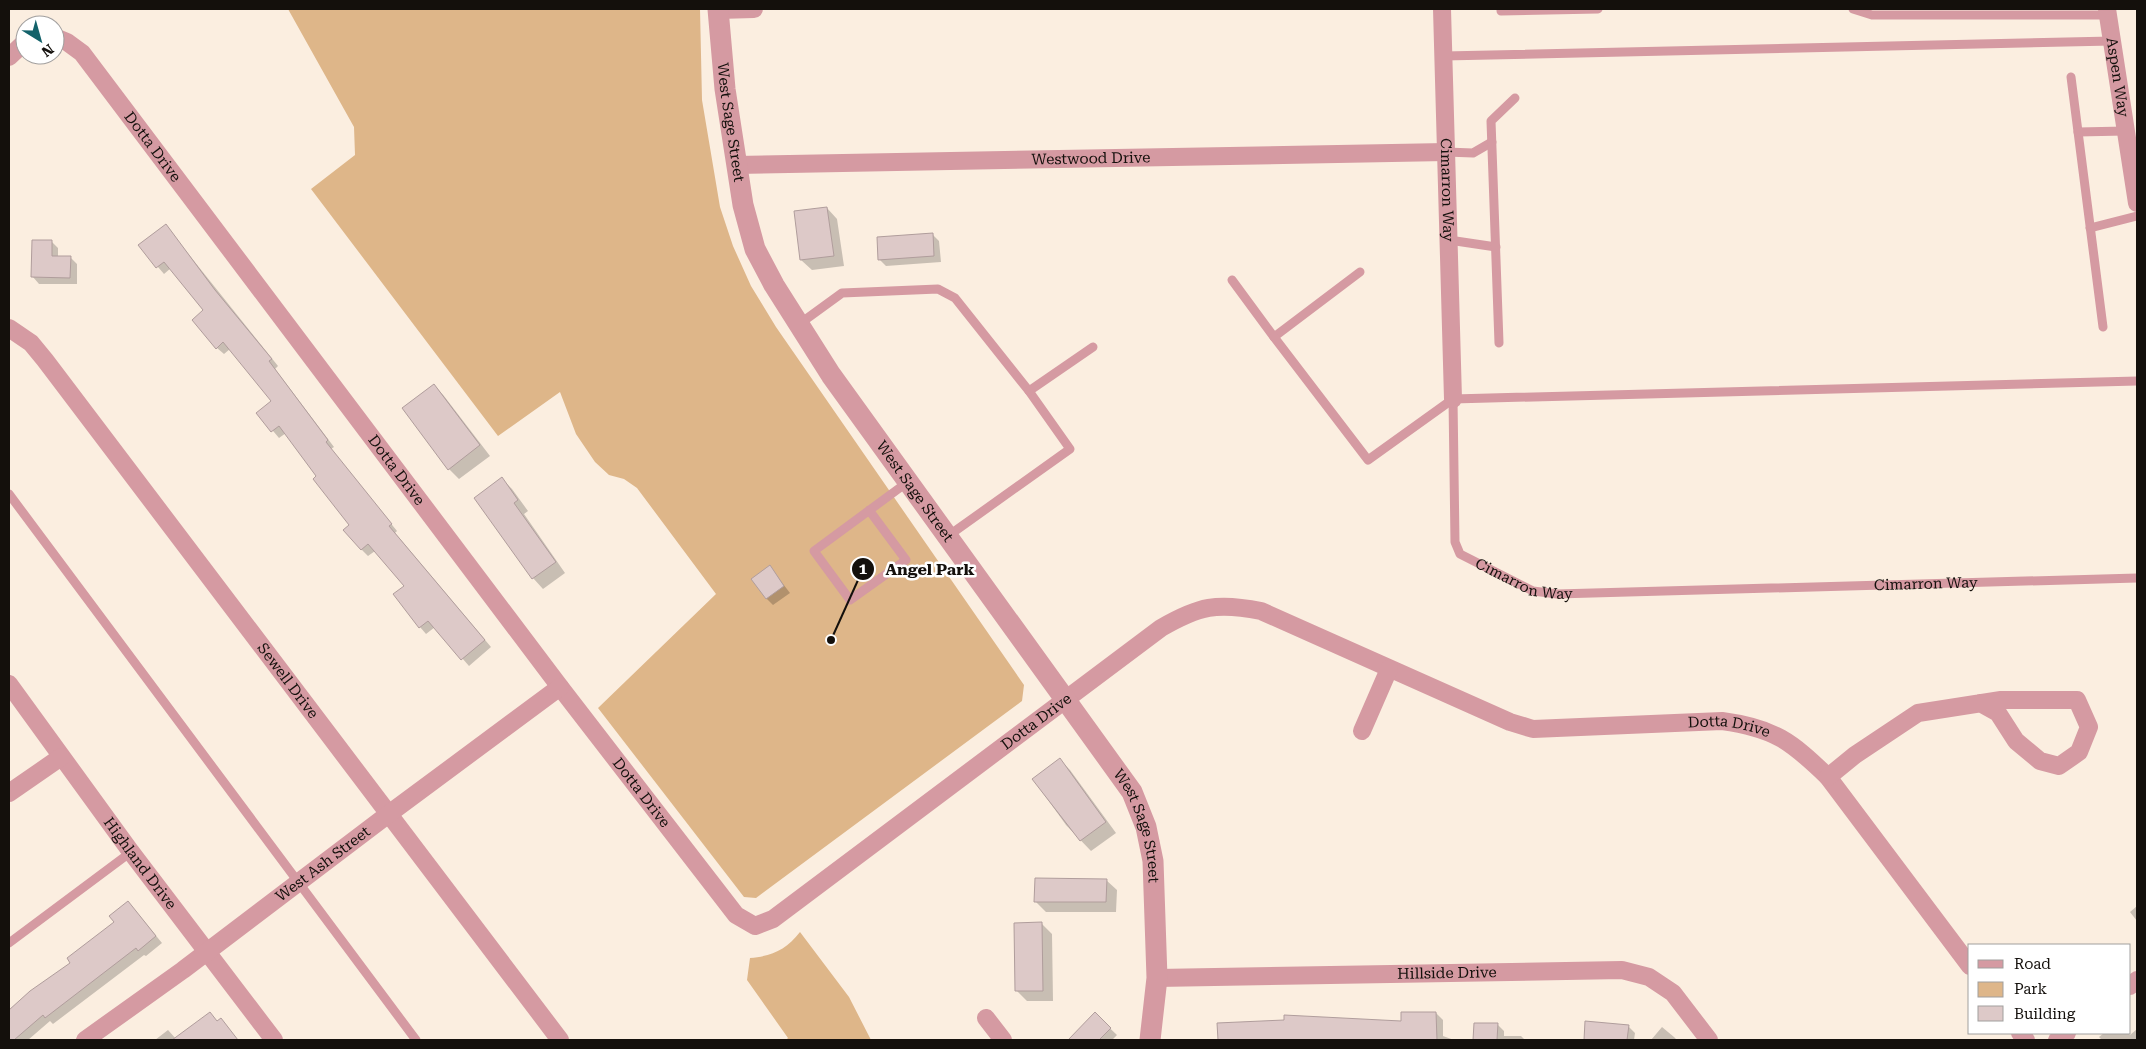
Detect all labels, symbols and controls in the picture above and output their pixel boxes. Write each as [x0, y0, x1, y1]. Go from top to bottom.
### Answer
north arrow [15, 15, 65, 65]
street label: Aspen Way [2102, 36, 2133, 118]
text: N [39, 41, 57, 60]
street label: West Sage Street [714, 62, 748, 183]
street label: Dotta Drive [120, 108, 185, 185]
street label: Cimarron Way [1437, 138, 1458, 242]
street label: Westwood Drive [1031, 148, 1151, 169]
street label: Dotta Drive [364, 431, 429, 509]
street label: West Sage Street [872, 437, 958, 546]
callout: Angel Park [850, 553, 984, 584]
street label: Cimarron Way [1472, 554, 1573, 603]
text: 1 [859, 560, 868, 578]
text: Angel Park [886, 560, 974, 579]
street label: Cimarron Way [1874, 573, 1978, 594]
street label: Sewell Drive [254, 639, 322, 722]
street label: Dotta Drive [998, 689, 1075, 754]
street label: Dotta Drive [1688, 712, 1773, 741]
street label: Dotta Drive [609, 754, 674, 831]
street label: West Sage Street [1110, 766, 1163, 884]
street label: Highland Drive [100, 814, 180, 913]
street label: West Ash Street [272, 822, 374, 905]
legend [1968, 944, 2131, 1034]
text: Road [2014, 955, 2051, 973]
street label: Hillside Drive [1397, 963, 1497, 983]
text: Park [2014, 980, 2048, 998]
text: Building [2014, 1005, 2076, 1023]

